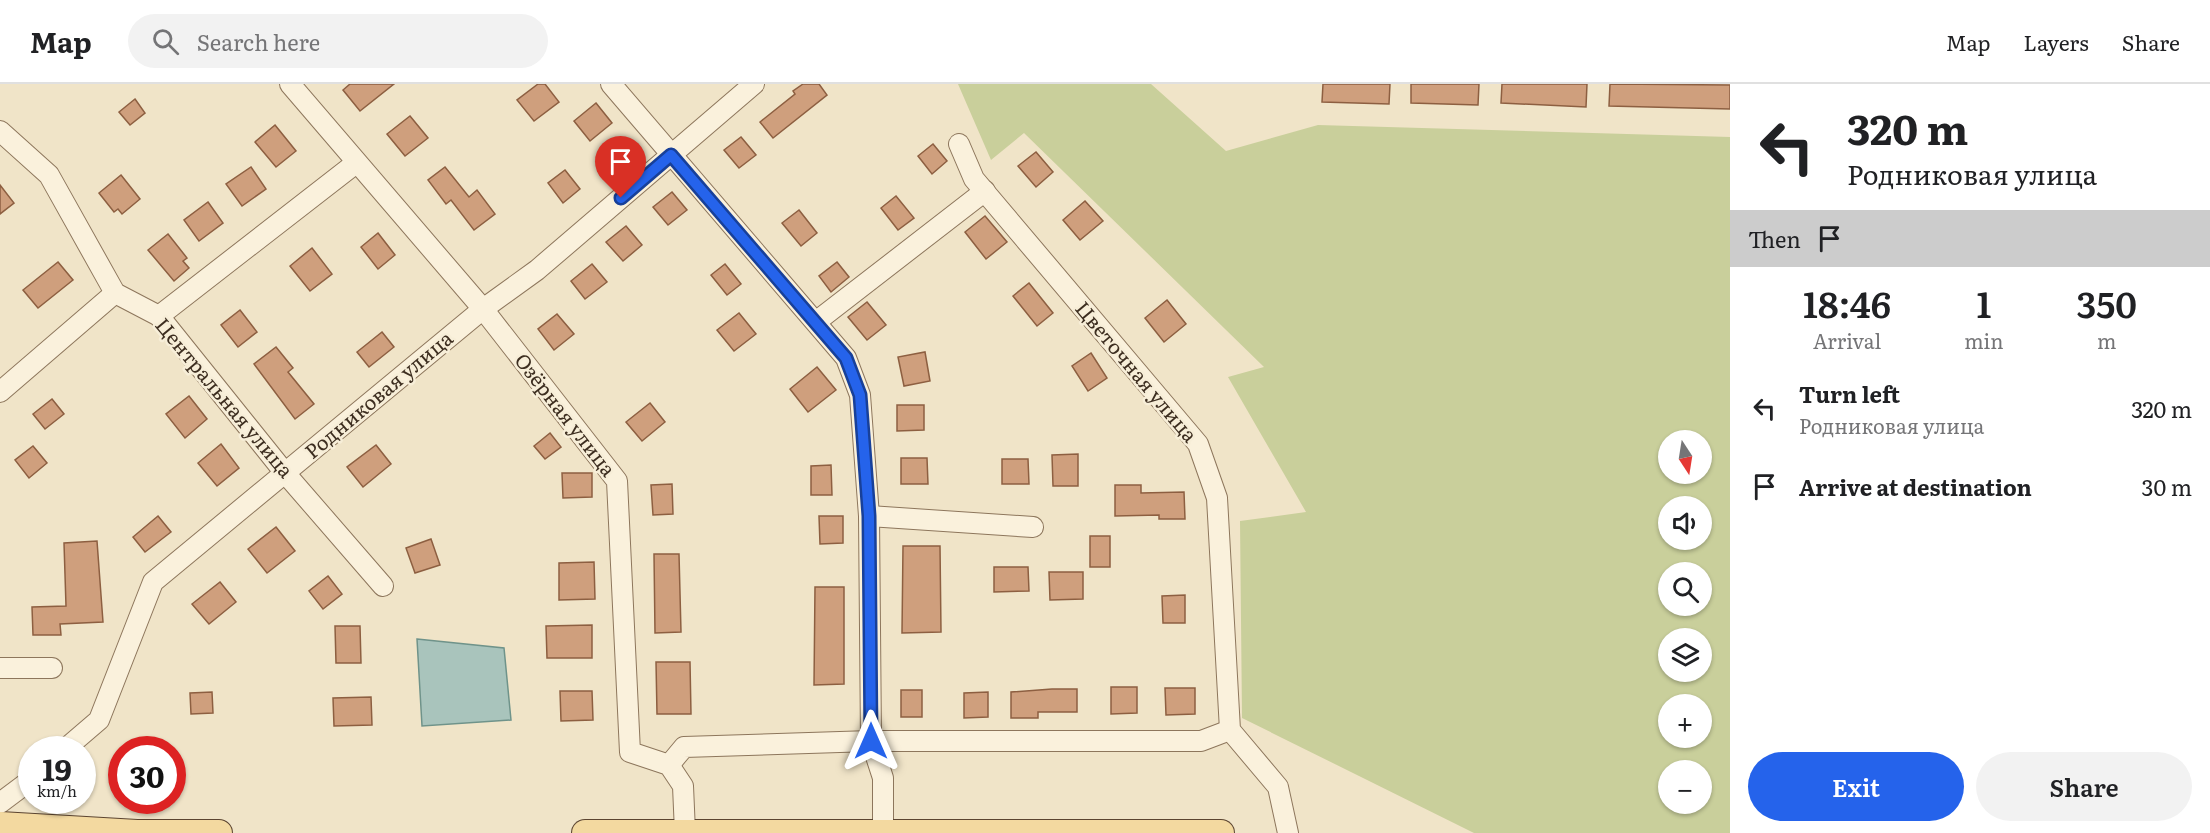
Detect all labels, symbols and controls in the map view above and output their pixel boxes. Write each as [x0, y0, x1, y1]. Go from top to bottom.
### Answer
search box [128, 14, 548, 68]
text: Map [30, 20, 92, 62]
icon: search [149, 25, 182, 58]
text: Search here [197, 25, 320, 58]
text: Map [1946, 26, 1991, 57]
text: Layers [2024, 26, 2089, 57]
text: Share [2122, 26, 2180, 57]
text: 320 m [1847, 96, 1968, 158]
icon: left [1748, 108, 1826, 186]
pin [595, 136, 646, 198]
icon: arrive [604, 145, 637, 178]
text: Родниковая улица [1847, 153, 2097, 193]
text: Then [1748, 222, 1801, 255]
icon: arrive [1813, 222, 1846, 255]
text: 18:46 [1803, 276, 1891, 329]
text: 1 [1976, 276, 1991, 329]
text: 350 [2077, 276, 2137, 329]
street label: Цветочная улица [1069, 294, 1206, 448]
street label: Центральная улица [149, 310, 302, 484]
street label: Родниковая улица [297, 322, 458, 465]
text: Arrival [1813, 325, 1881, 355]
text: min [1964, 325, 2003, 355]
text: m [2097, 325, 2116, 355]
street label: Озёрная улица [509, 346, 625, 482]
text: Turn left [1799, 377, 1900, 410]
icon: left [1748, 392, 1781, 425]
text: 320 m [2131, 392, 2192, 425]
text: Родниковая улица [1799, 410, 1984, 440]
north arrow [1658, 430, 1712, 484]
map controls [1658, 430, 1712, 814]
icon: arrive [1748, 470, 1781, 503]
text: Arrive at destination [1799, 470, 2032, 503]
text: 30 m [2142, 470, 2192, 503]
button: sound [1658, 496, 1712, 550]
button: search [1658, 562, 1712, 616]
button: layers [1658, 628, 1712, 682]
button: + [1658, 694, 1712, 748]
position arrow [839, 709, 903, 773]
speed limit sign: 30 [108, 736, 186, 814]
text: 19 [42, 746, 72, 790]
button: Exit [1748, 752, 1964, 821]
button: Share [1976, 752, 2192, 821]
button: − [1658, 760, 1712, 814]
text: km/h [37, 779, 77, 802]

